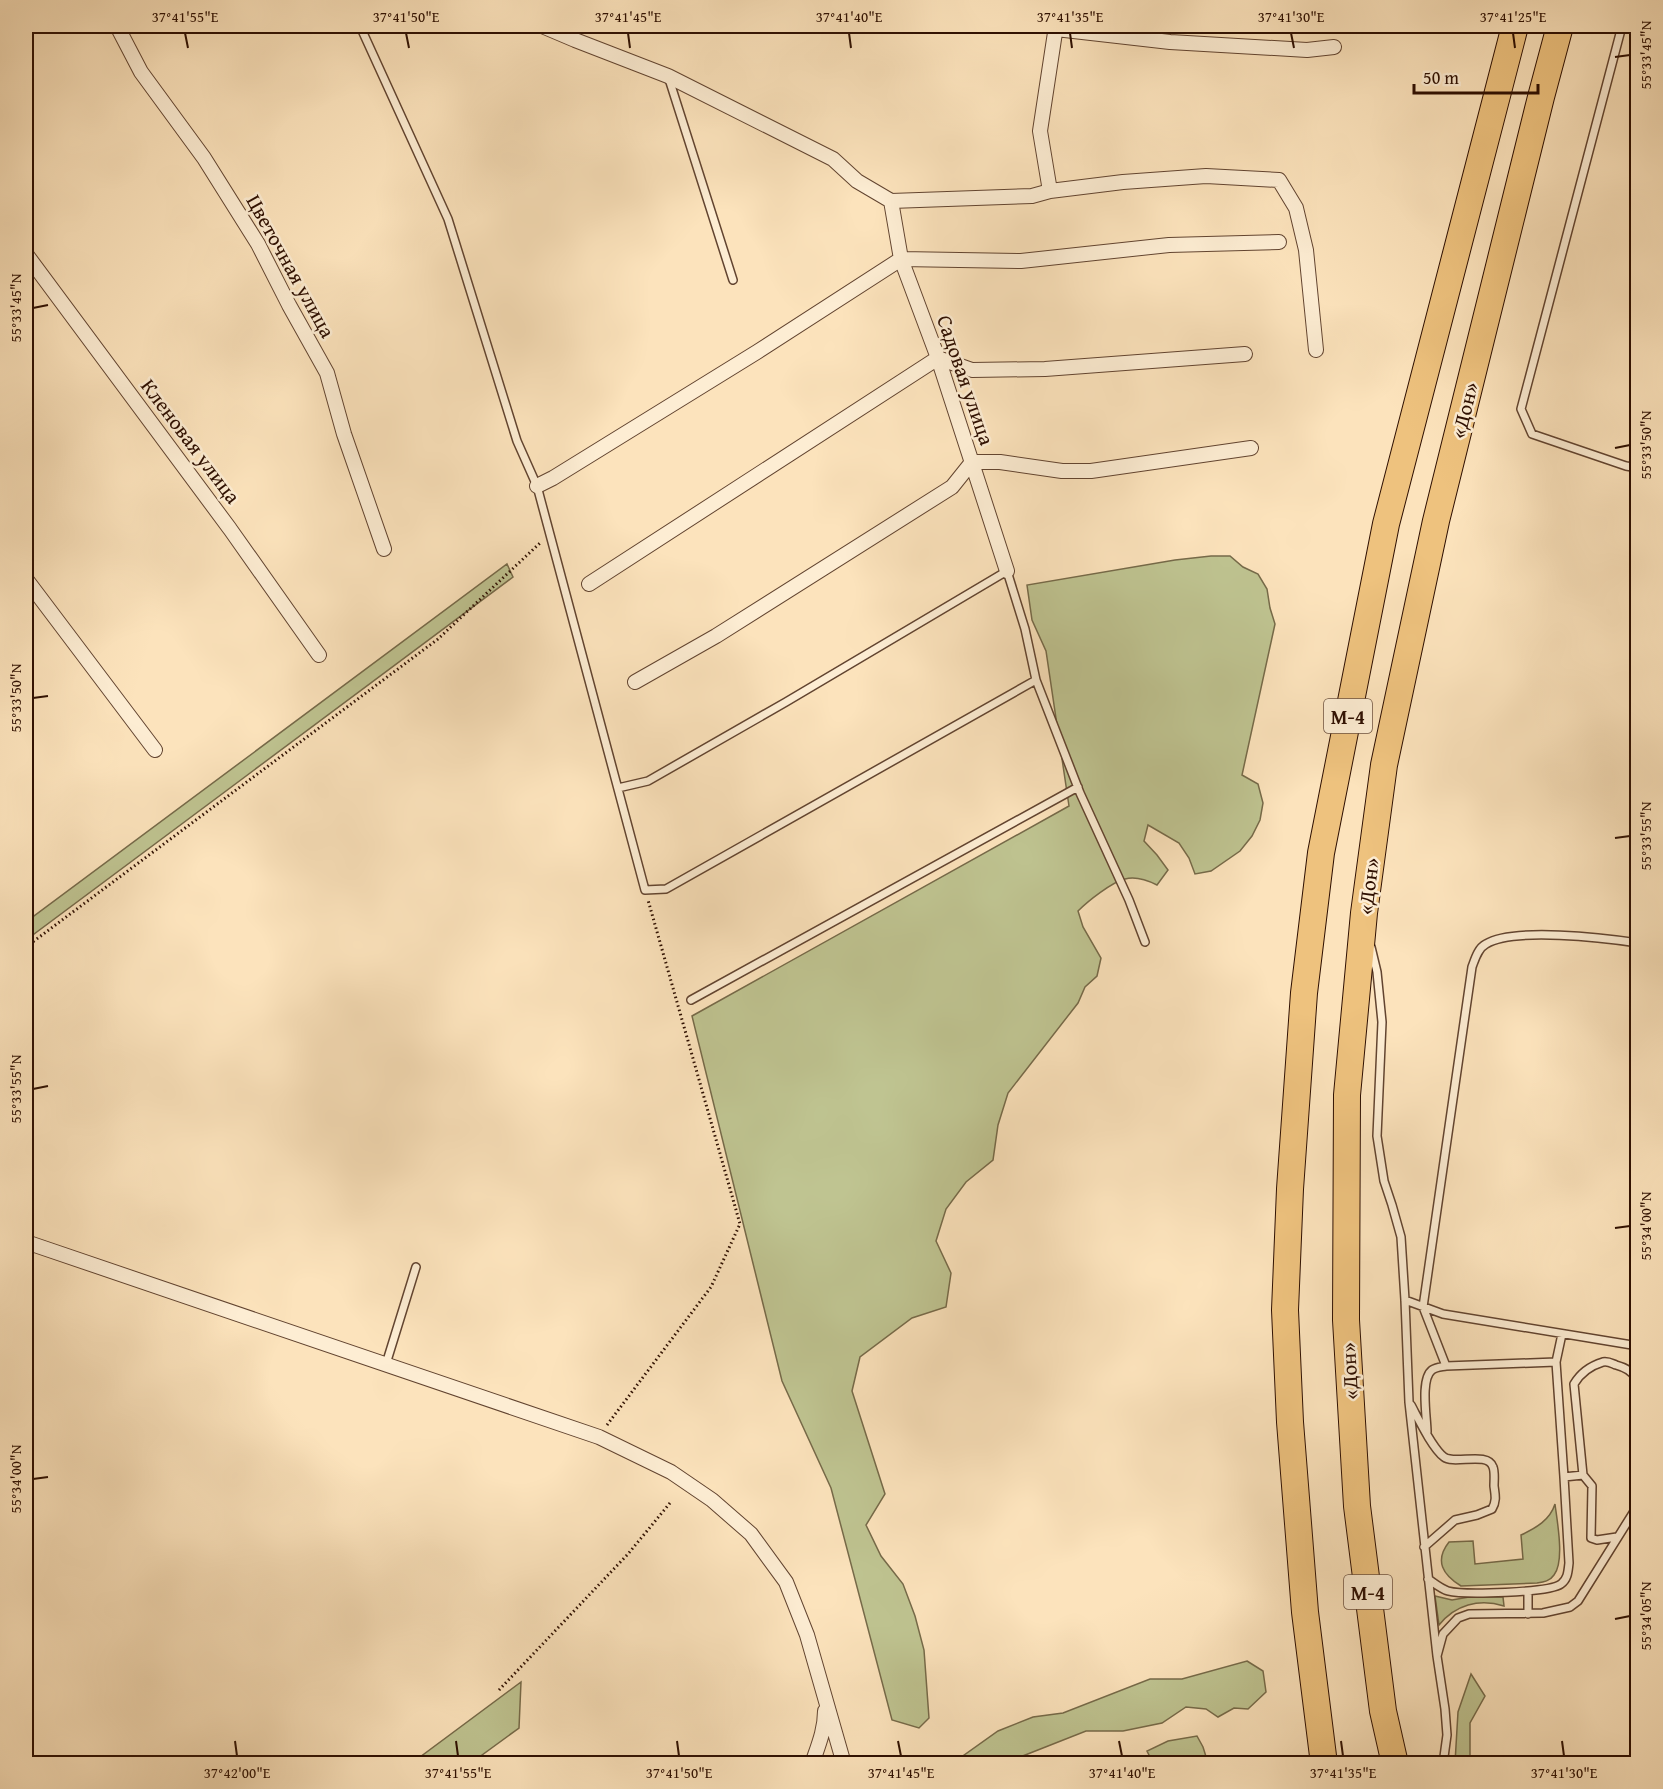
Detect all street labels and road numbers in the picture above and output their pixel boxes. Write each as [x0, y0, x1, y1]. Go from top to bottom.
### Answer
street label: Цветочная улица [239, 189, 343, 343]
street label: Садовая улица [929, 311, 1003, 449]
street label: Кленовая улица [134, 372, 248, 510]
street label: «Дон» [1442, 379, 1486, 441]
road number: М-4 [1324, 699, 1372, 733]
street label: «Дон» [1349, 856, 1387, 916]
street label: «Дон» [1332, 1342, 1366, 1400]
road number: М-4 [1344, 1575, 1392, 1609]

